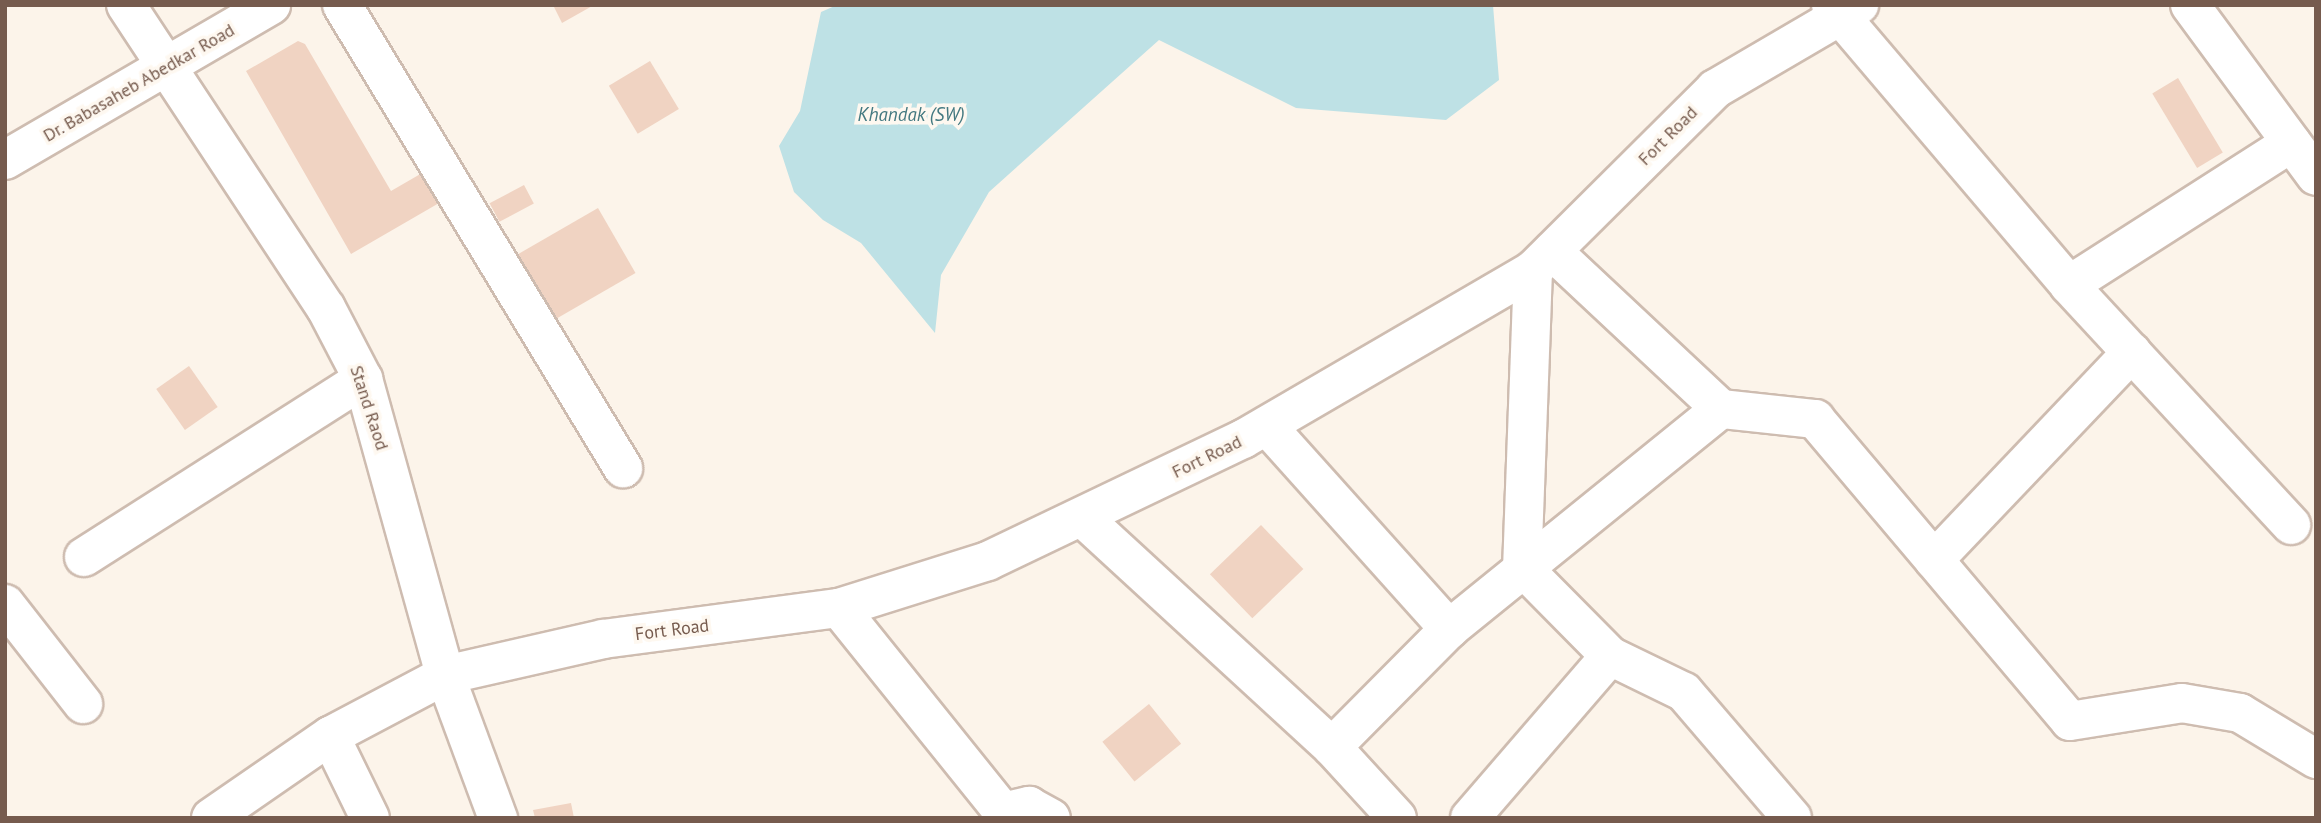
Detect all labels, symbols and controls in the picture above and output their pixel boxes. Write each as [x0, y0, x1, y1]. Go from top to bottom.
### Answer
street label: Dr. Babasaheb Abedkar Road [39, 19, 239, 147]
street label: Fort Road [1634, 102, 1702, 170]
water label: Khandak (SW) [857, 104, 965, 126]
street label: Stand Raod [345, 363, 393, 453]
street label: Fort Road [1169, 431, 1245, 483]
street label: Fort Road [634, 615, 710, 645]

